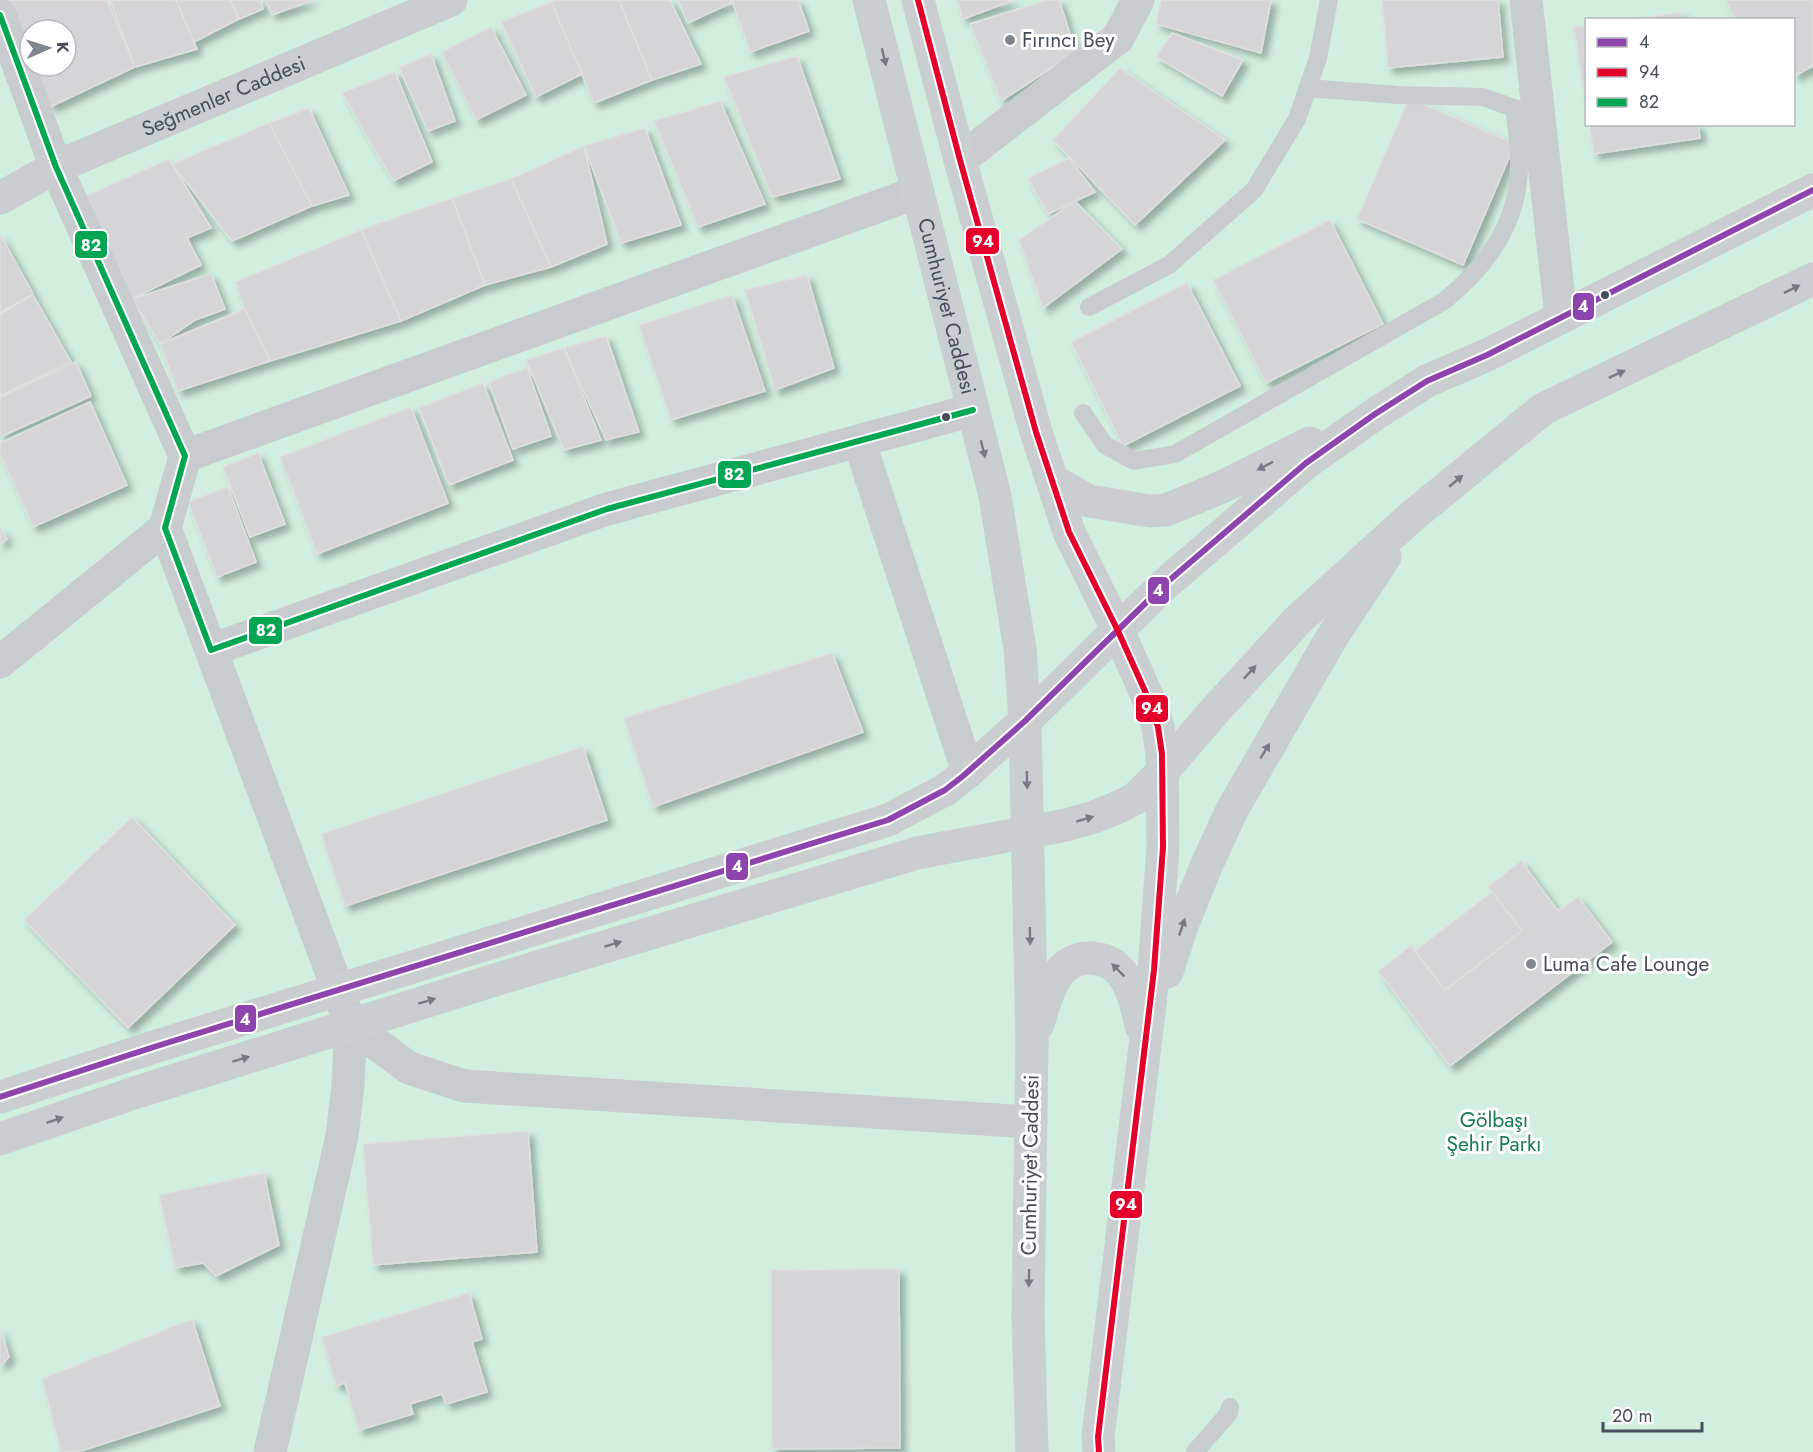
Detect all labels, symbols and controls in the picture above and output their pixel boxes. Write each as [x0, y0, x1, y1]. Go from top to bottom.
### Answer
north arrow [18, 18, 78, 78]
legend [1585, 18, 1795, 126]
place label: Fırıncı Bey [1022, 25, 1115, 55]
text: 4 [1639, 29, 1650, 55]
marker: Fırıncı Bey [1003, 33, 1017, 47]
text: K [51, 41, 74, 54]
one-way arrow [879, 47, 889, 66]
street label: Seğmenler Caddesi [137, 48, 310, 144]
text: 94 [1639, 59, 1660, 85]
text: 82 [1639, 89, 1659, 115]
street label: Cumhuriyet Caddesi [910, 215, 984, 398]
line badge: 94 [965, 227, 1000, 255]
line badge: 82 [74, 230, 108, 259]
text: 94 [972, 230, 994, 253]
text: 82 [81, 234, 101, 257]
one-way arrow [1784, 284, 1801, 294]
unlabelled marker [1599, 289, 1611, 301]
line badge: 4 [1572, 292, 1595, 321]
text: 4 [1577, 295, 1589, 318]
one-way arrow [1608, 369, 1625, 378]
unlabelled marker [940, 411, 952, 423]
one-way arrow [978, 440, 988, 458]
line badge: 82 [717, 460, 752, 489]
one-way arrow [1256, 461, 1273, 471]
text: 82 [724, 463, 744, 486]
one-way arrow [1448, 475, 1463, 488]
line badge: 4 [1147, 576, 1170, 605]
text: 4 [1152, 579, 1164, 602]
line badge: 82 [248, 616, 283, 645]
text: 82 [256, 619, 276, 642]
one-way arrow [1243, 664, 1257, 679]
line badge: 94 [1135, 694, 1169, 723]
text: 94 [1141, 697, 1163, 720]
one-way arrow [1259, 743, 1270, 759]
one-way arrow [1022, 770, 1032, 789]
one-way arrow [1076, 814, 1094, 824]
line badge: 4 [725, 852, 749, 881]
text: 4 [731, 855, 743, 878]
one-way arrow [1177, 918, 1187, 936]
one-way arrow [1025, 926, 1034, 945]
one-way arrow [604, 939, 622, 948]
place label: Luma Cafe Lounge [1543, 949, 1709, 979]
marker: Luma Cafe Lounge [1524, 957, 1538, 971]
one-way arrow [1111, 963, 1125, 977]
one-way arrow [418, 996, 436, 1005]
line badge: 4 [234, 1004, 257, 1033]
text: 4 [239, 1008, 251, 1031]
one-way arrow [232, 1054, 250, 1063]
street label: Cumhuriyet Caddesi [1013, 1074, 1047, 1256]
park label: Gölbaşı Şehir Parkı [1446, 1105, 1542, 1159]
one-way arrow [46, 1115, 64, 1124]
line badge: 94 [1109, 1190, 1143, 1219]
text: 94 [1115, 1193, 1137, 1216]
one-way arrow [1024, 1268, 1034, 1287]
scale bar [1603, 1395, 1702, 1433]
text: 20 m [1612, 1403, 1652, 1429]

